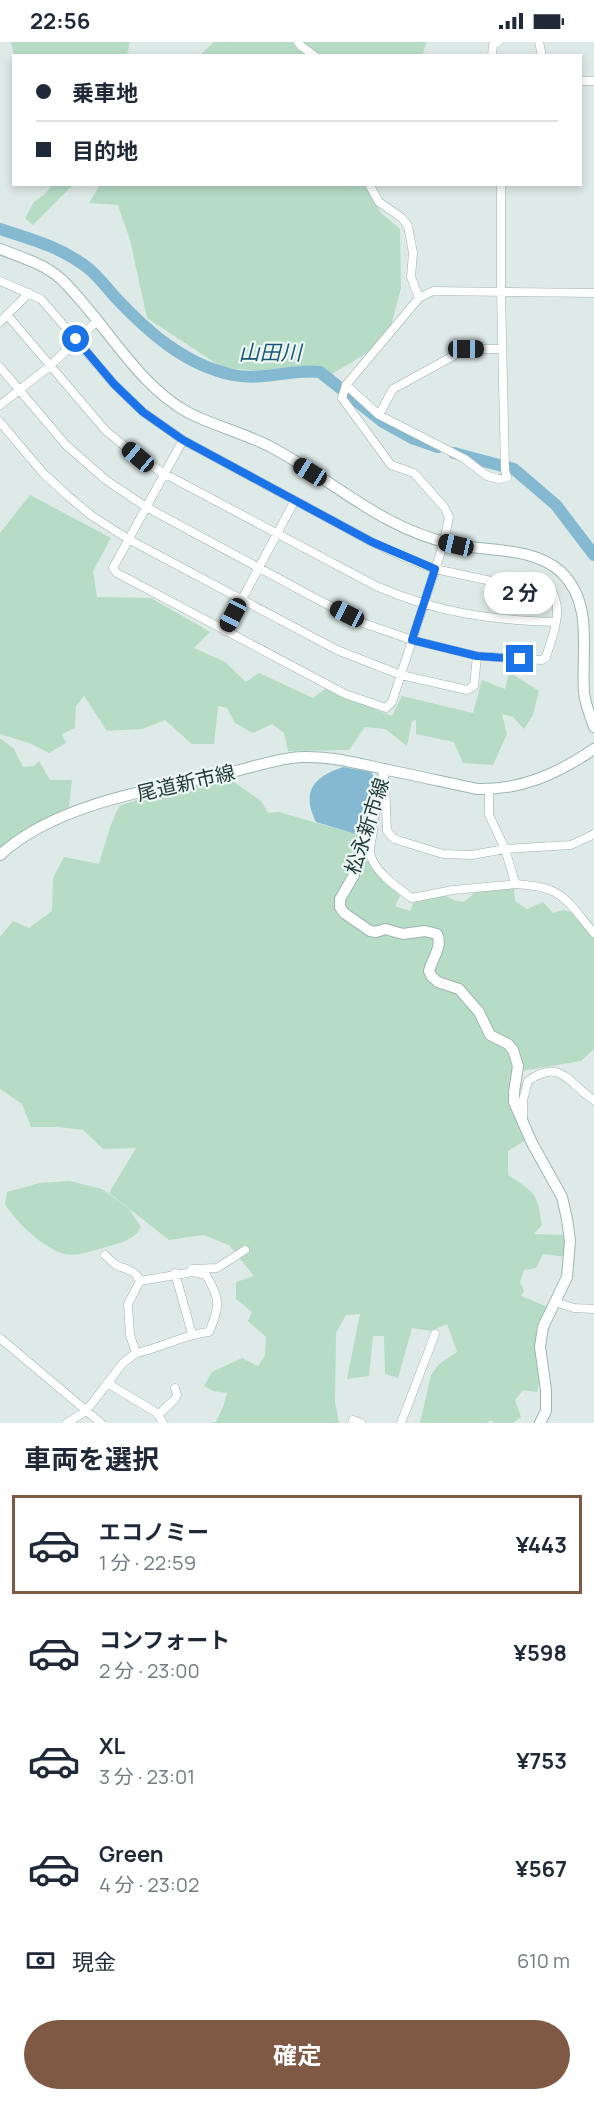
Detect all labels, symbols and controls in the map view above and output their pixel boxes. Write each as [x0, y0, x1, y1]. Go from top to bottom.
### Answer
text: 22:56 [30, 6, 90, 36]
text: 乗車地 [72, 78, 138, 108]
text: 目的地 [72, 136, 138, 166]
route start [62, 325, 89, 352]
water label: 山田川 [239, 338, 303, 366]
car [448, 340, 484, 358]
car [118, 439, 158, 475]
car [290, 455, 330, 489]
car [436, 532, 476, 558]
callout: 2 分 [484, 572, 556, 614]
text: 2 分 [502, 579, 538, 606]
car [217, 595, 249, 635]
car [327, 598, 367, 630]
route end [506, 645, 533, 672]
street label: 尾道新市線 [134, 758, 238, 807]
street label: 松永新市線 [338, 774, 395, 878]
text: 車両を選択 [24, 1440, 159, 1477]
text: エコノミー [99, 1517, 209, 1547]
icon: car [27, 1518, 81, 1572]
text: ¥443 [516, 1530, 567, 1560]
text: 1 分 · 22:59 [99, 1549, 196, 1576]
text: コンフォート [99, 1625, 230, 1655]
icon: car [27, 1626, 81, 1680]
text: ¥598 [514, 1638, 567, 1668]
text: 2 分 · 23:00 [99, 1657, 200, 1684]
text: XL [99, 1731, 125, 1761]
icon: car [27, 1734, 81, 1788]
text: ¥753 [516, 1746, 567, 1776]
text: 3 分 · 23:01 [99, 1763, 195, 1790]
text: Green [99, 1839, 164, 1869]
icon: car [27, 1842, 81, 1896]
text: ¥567 [515, 1854, 567, 1884]
text: 4 分 · 23:02 [99, 1871, 199, 1898]
icon: cash [24, 1944, 57, 1977]
text: 現金 [72, 1947, 116, 1977]
text: 610 m [517, 1947, 570, 1974]
button: 確定 [24, 2020, 570, 2089]

